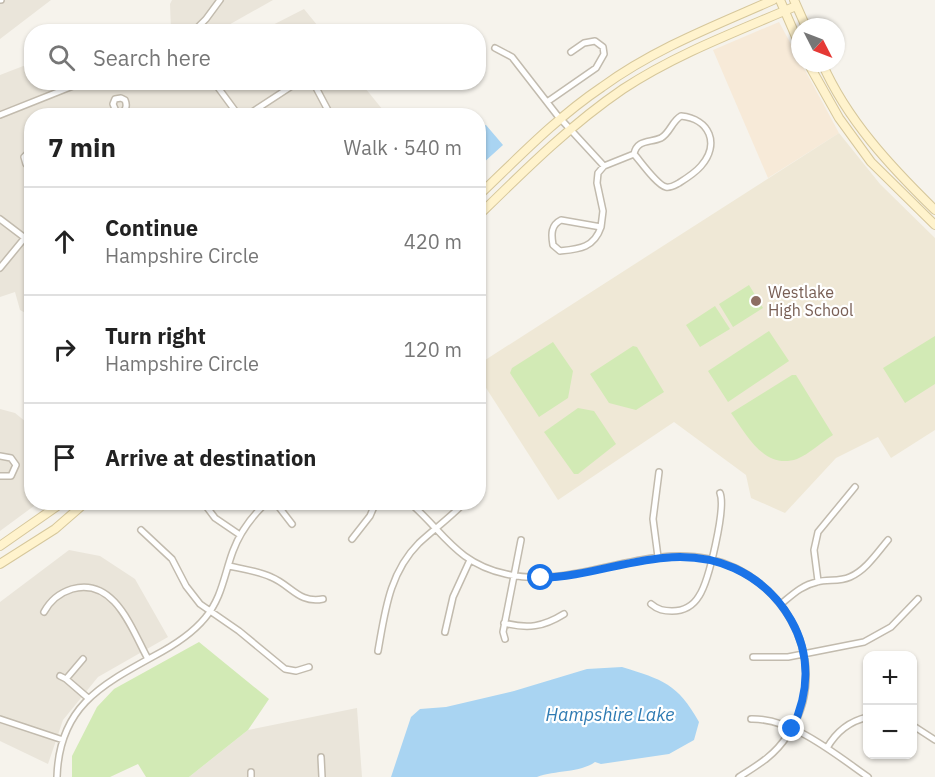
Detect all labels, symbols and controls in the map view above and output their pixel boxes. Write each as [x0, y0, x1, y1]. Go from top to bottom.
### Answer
north arrow [791, 18, 845, 72]
search box [24, 24, 486, 90]
icon: search [45, 41, 78, 74]
text: Search here [93, 43, 211, 72]
text: 7 min [48, 130, 116, 164]
text: Walk · 540 m [344, 134, 462, 161]
text: Continue [105, 213, 198, 242]
icon: ahead [48, 225, 81, 258]
text: 420 m [404, 228, 462, 255]
text: Hampshire Circle [105, 242, 259, 269]
place label: Westlake High School [768, 282, 853, 320]
marker: Westlake High School [749, 294, 763, 308]
text: Turn right [105, 321, 206, 350]
icon: right [48, 333, 81, 366]
text: 120 m [404, 336, 462, 363]
text: Hampshire Circle [105, 350, 259, 377]
icon: arrive [48, 441, 81, 474]
text: Arrive at destination [105, 443, 316, 472]
route start [527, 564, 553, 590]
map controls [863, 651, 917, 759]
button: + [863, 651, 917, 705]
water label: Hampshire Lake [546, 703, 674, 726]
button: − [863, 705, 917, 759]
route end [778, 715, 804, 741]

